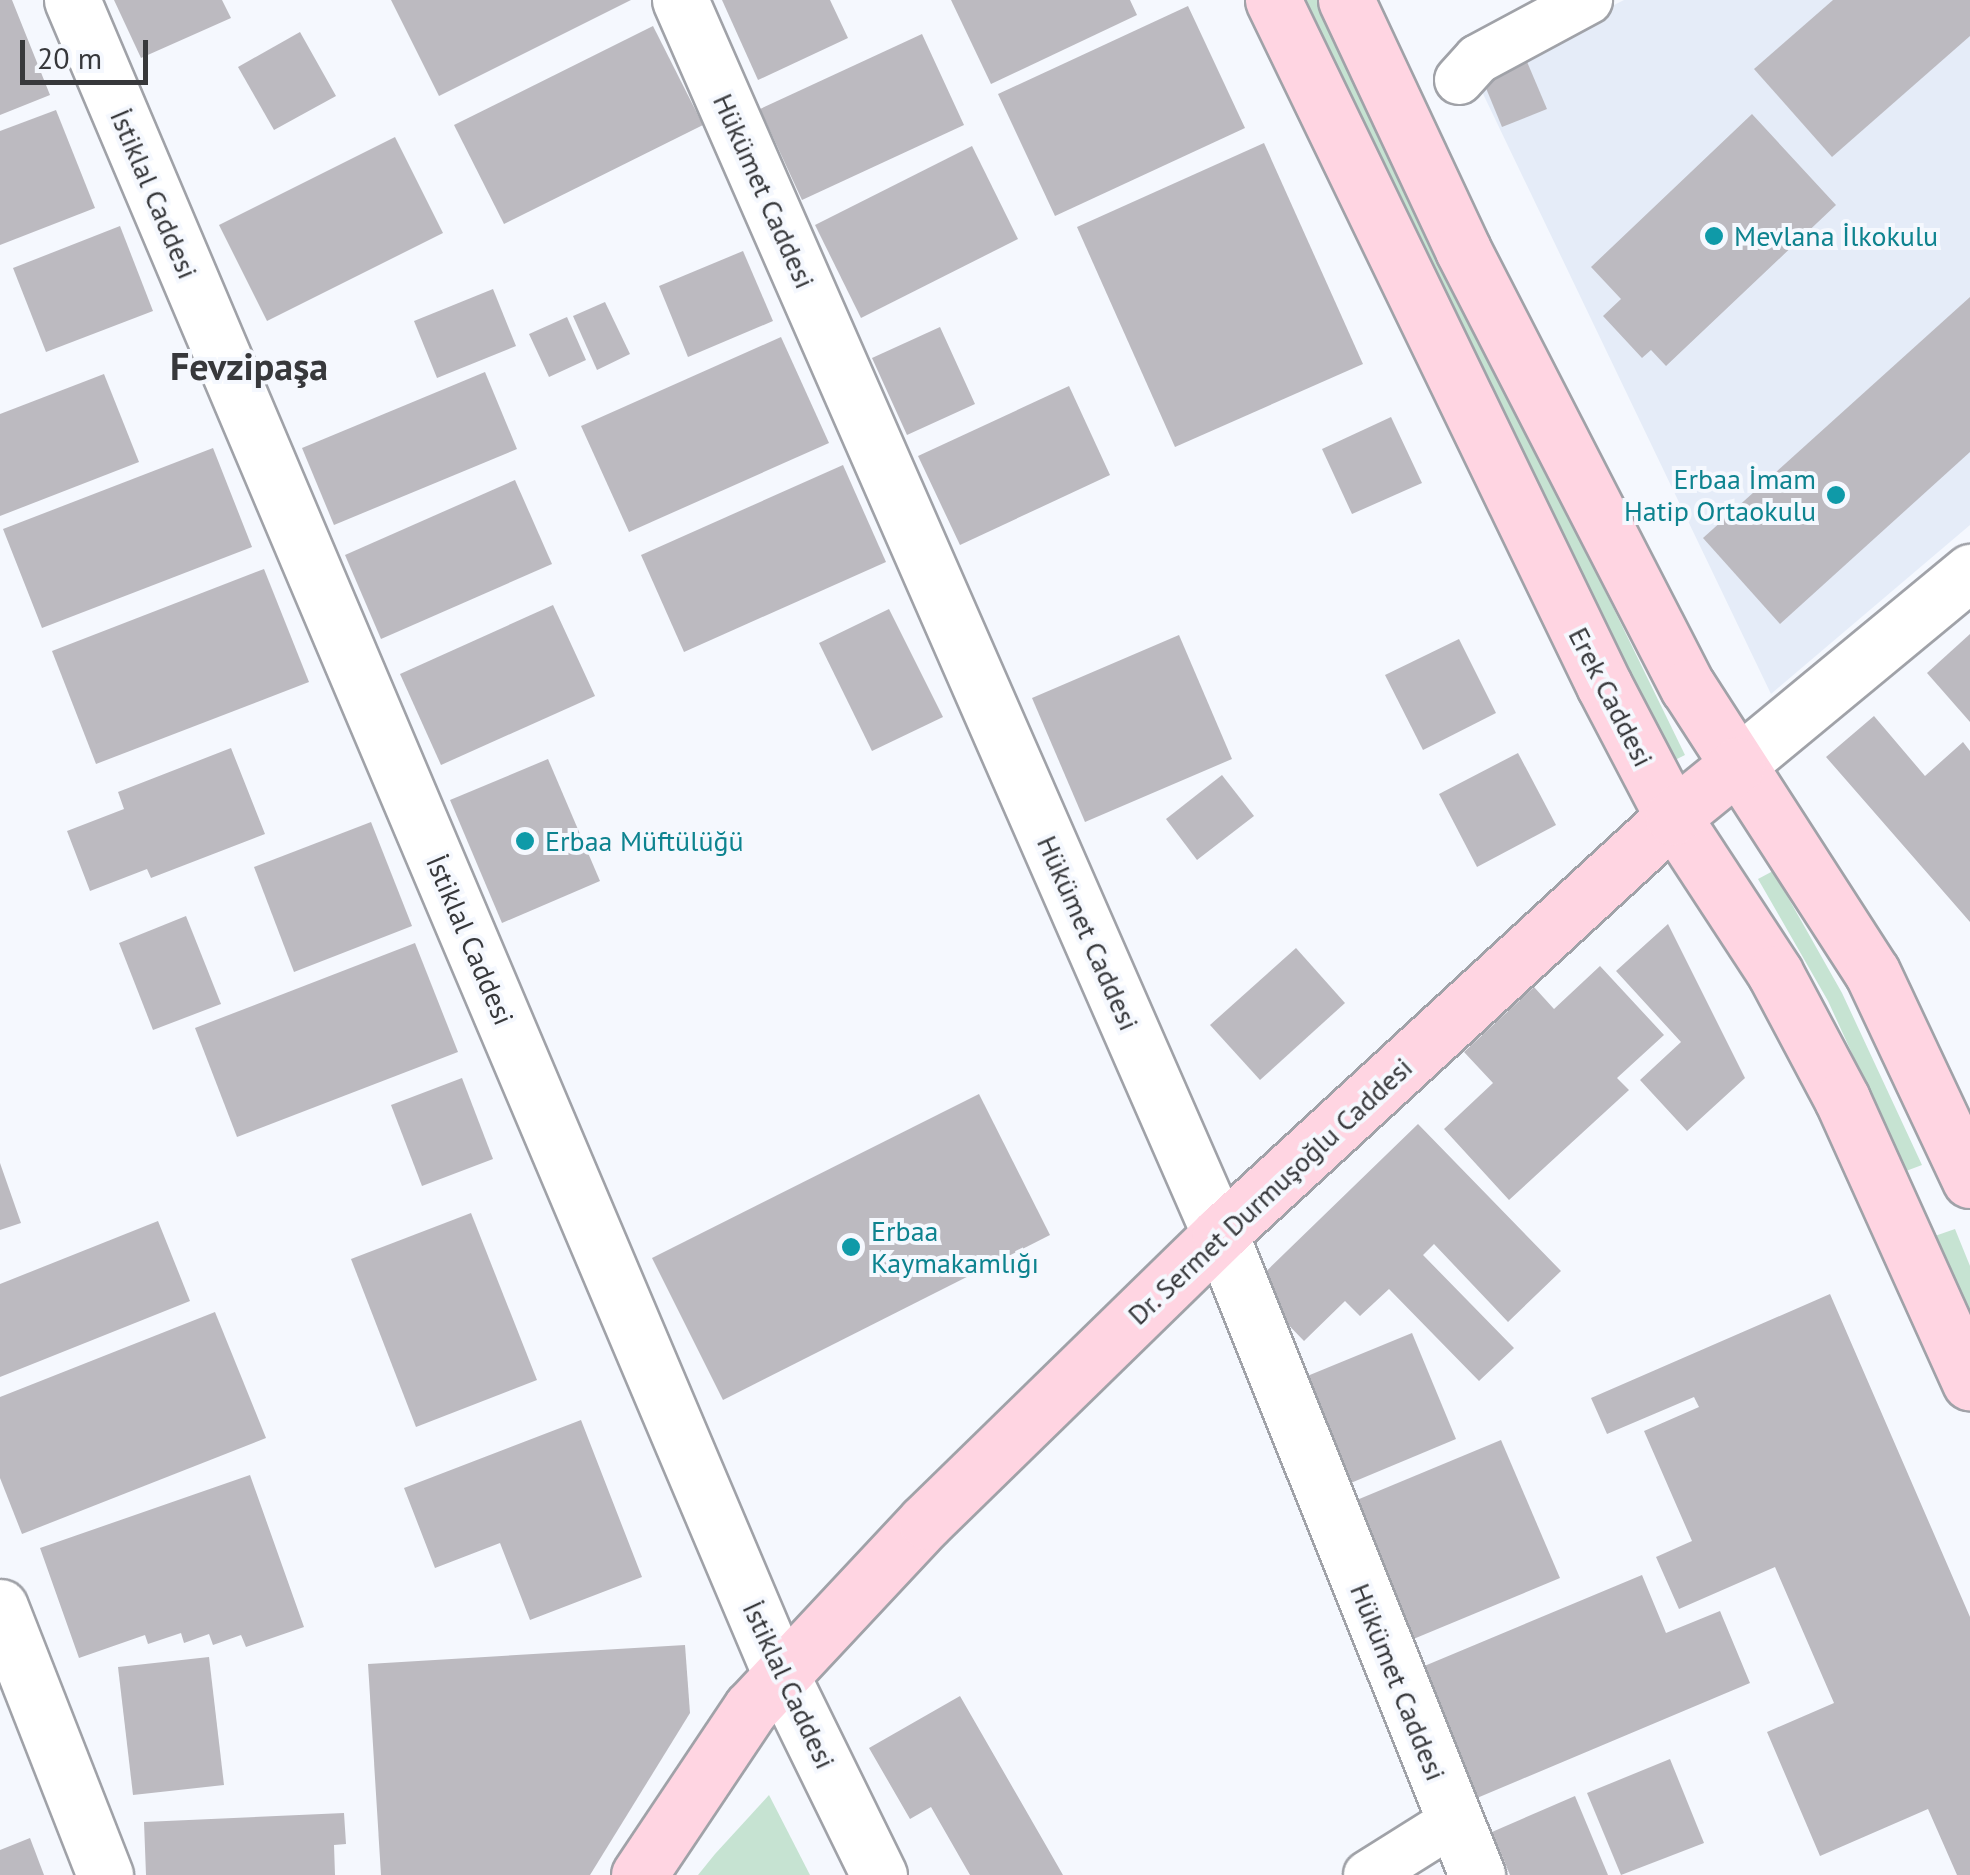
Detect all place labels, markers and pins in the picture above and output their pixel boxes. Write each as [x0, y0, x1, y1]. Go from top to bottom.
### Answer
place label: Mevlana İlkokulu [1734, 219, 1938, 253]
marker: Mevlana İlkokulu [1703, 225, 1725, 247]
place label: Erbaa İmam Hatip Ortaokulu [1624, 462, 1816, 528]
marker: Erbaa İmam Hatip Ortaokulu [1825, 484, 1847, 506]
place label: Erbaa Müftülüğü [545, 824, 744, 858]
marker: Erbaa Müftülüğü [514, 830, 536, 852]
place label: Erbaa Kaymakamlığı [871, 1214, 1039, 1280]
marker: Erbaa Kaymakamlığı [840, 1236, 862, 1258]

